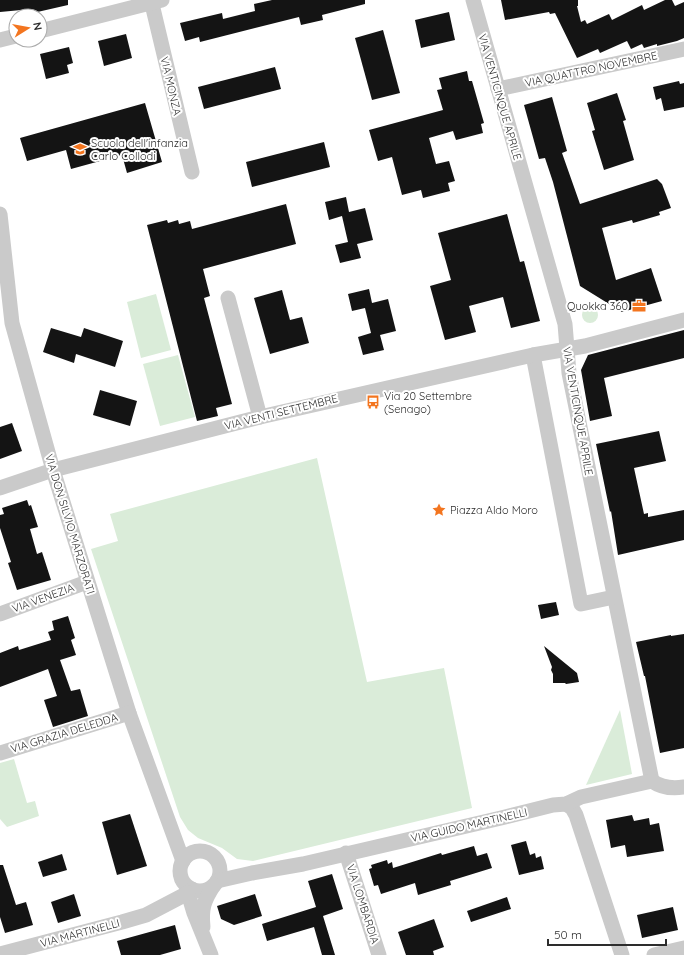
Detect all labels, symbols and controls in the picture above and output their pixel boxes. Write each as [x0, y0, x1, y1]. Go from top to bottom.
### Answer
north arrow [8, 8, 48, 48]
text: N [30, 21, 45, 31]
street label: VIA VENTICINQUE APRILE [475, 32, 525, 162]
street label: VIA QUATTRO NOVEMBRE [523, 48, 659, 90]
street label: VIA MONZA [157, 55, 185, 117]
place label: Scuola dell'infanzia Carlo Collodi [91, 136, 188, 163]
school or university icon: Scuola dell'infanzia Carlo Collodi [72, 141, 88, 157]
office icon: Quokka 360 [631, 298, 647, 314]
place label: Quokka 360 [567, 299, 628, 313]
street label: VIA VENTICINQUE APRILE [560, 345, 596, 477]
place label: Via 20 Settembre (Senago) [384, 389, 472, 416]
street label: VIA VENTI SETTEMBRE [223, 391, 339, 433]
bus stop icon: Via 20 Settembre (Senago) [365, 394, 381, 410]
street label: VIA DON SILVIO MARZORATI [42, 452, 98, 596]
place icon: Piazza Aldo Moro [431, 502, 447, 518]
place label: Piazza Aldo Moro [450, 503, 538, 517]
street label: VIA VENEZIA [10, 580, 76, 616]
street label: VIA GRAZIA DELEDDA [9, 710, 119, 756]
street label: VIA GUIDO MARTINELLI [409, 805, 529, 845]
street label: VIA LOMBARDIA [344, 862, 382, 946]
street label: VIA MARTINELLI [39, 916, 121, 950]
scale bar [548, 921, 666, 947]
text: 50 m [554, 927, 582, 942]

